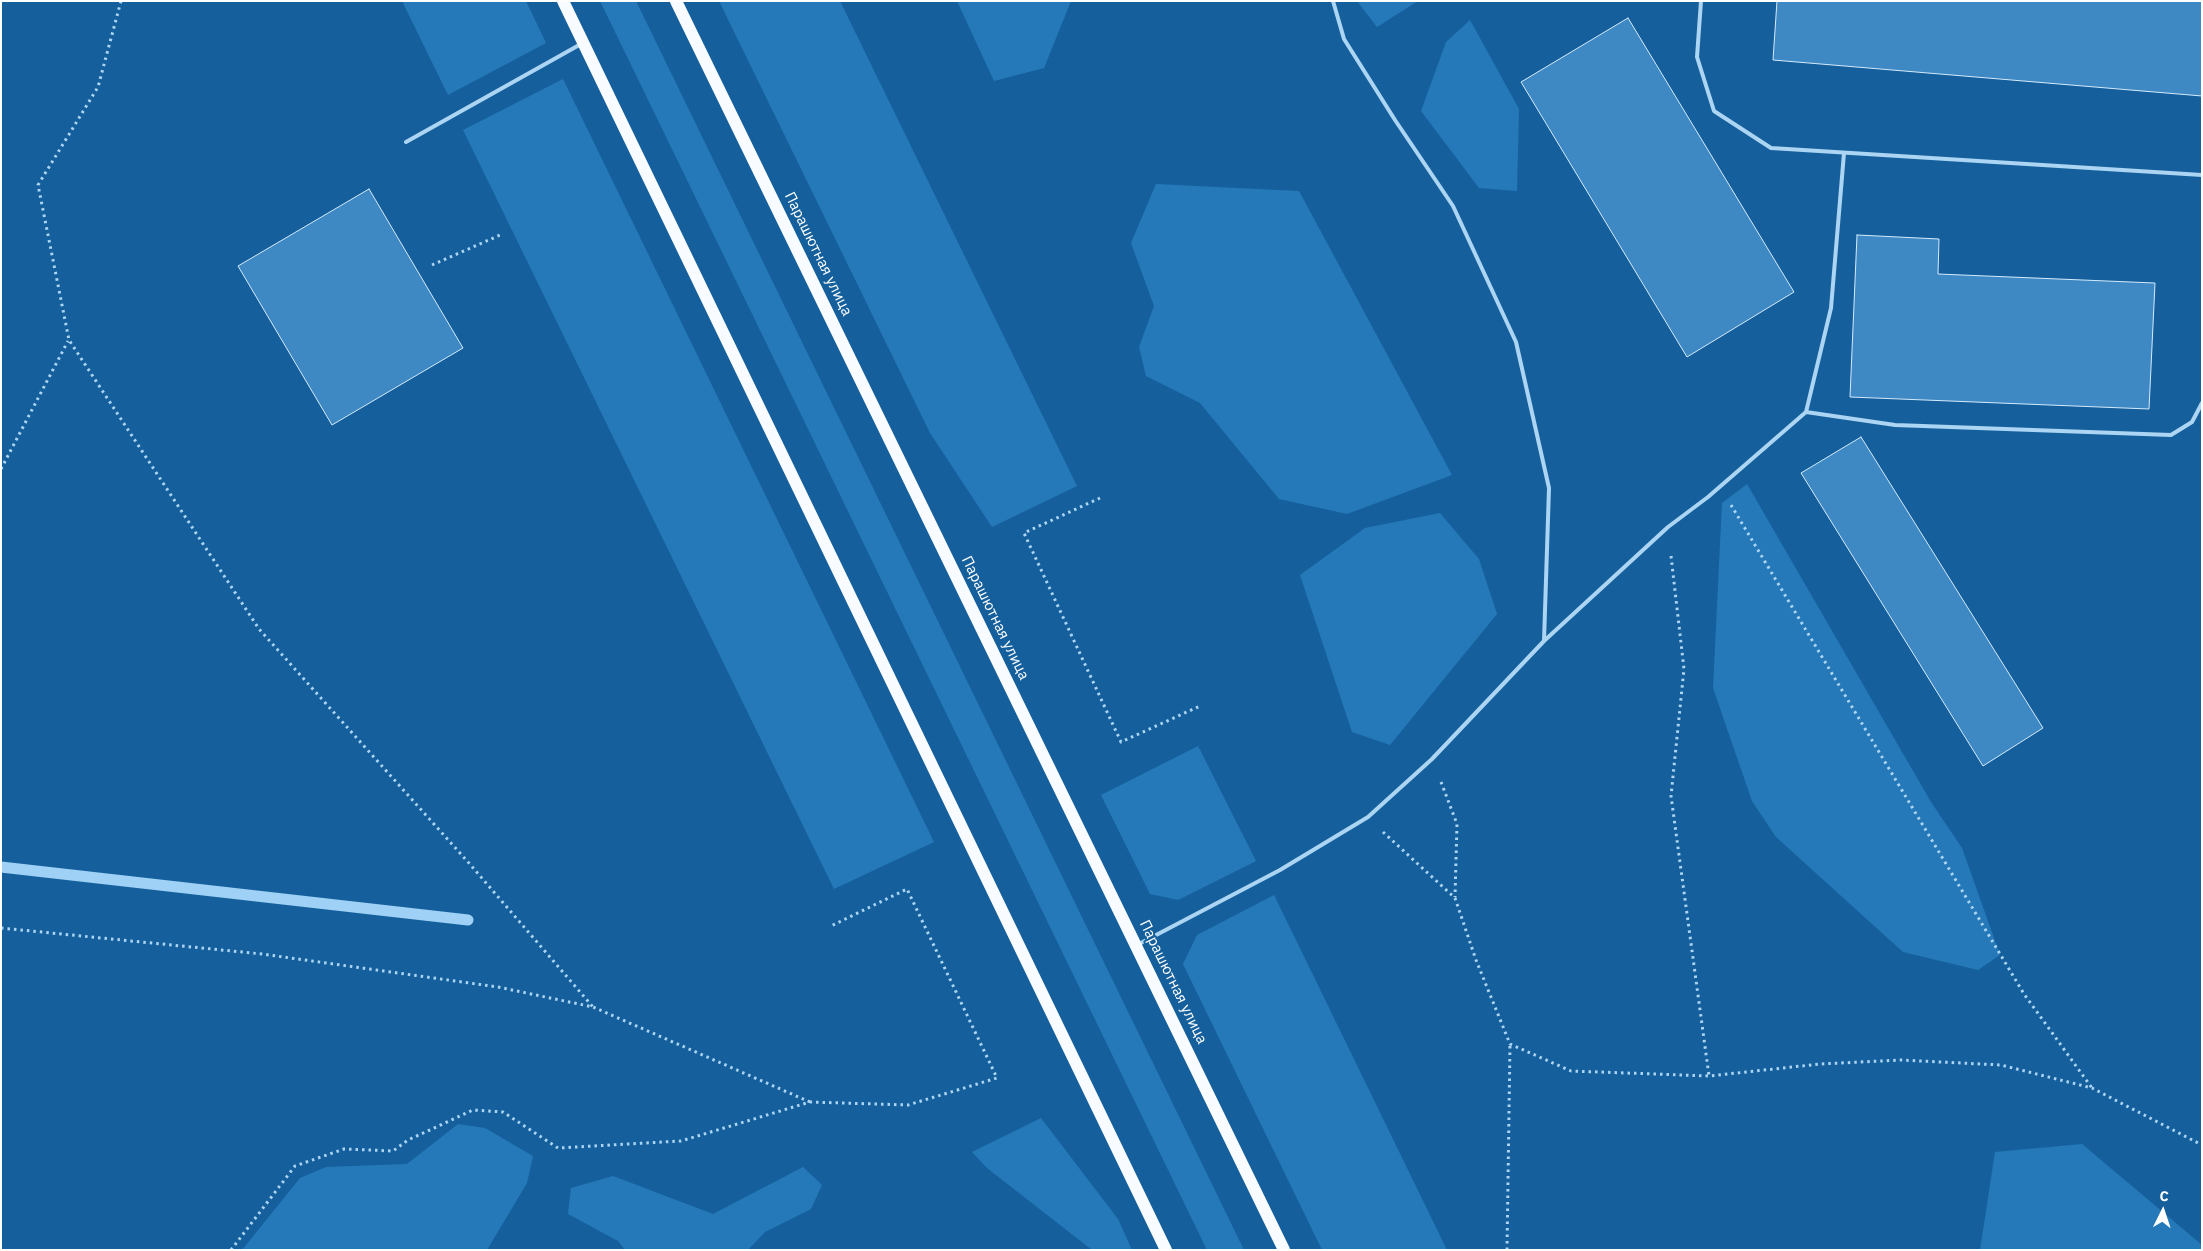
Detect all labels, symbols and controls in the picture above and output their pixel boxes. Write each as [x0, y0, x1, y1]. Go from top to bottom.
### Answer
street label: Парашютная улица [780, 189, 856, 319]
street label: Парашютная улица [957, 553, 1033, 683]
street label: Парашютная улица [1135, 917, 1211, 1047]
north arrow [2138, 1186, 2188, 1236]
text: С [2159, 1187, 2169, 1205]

